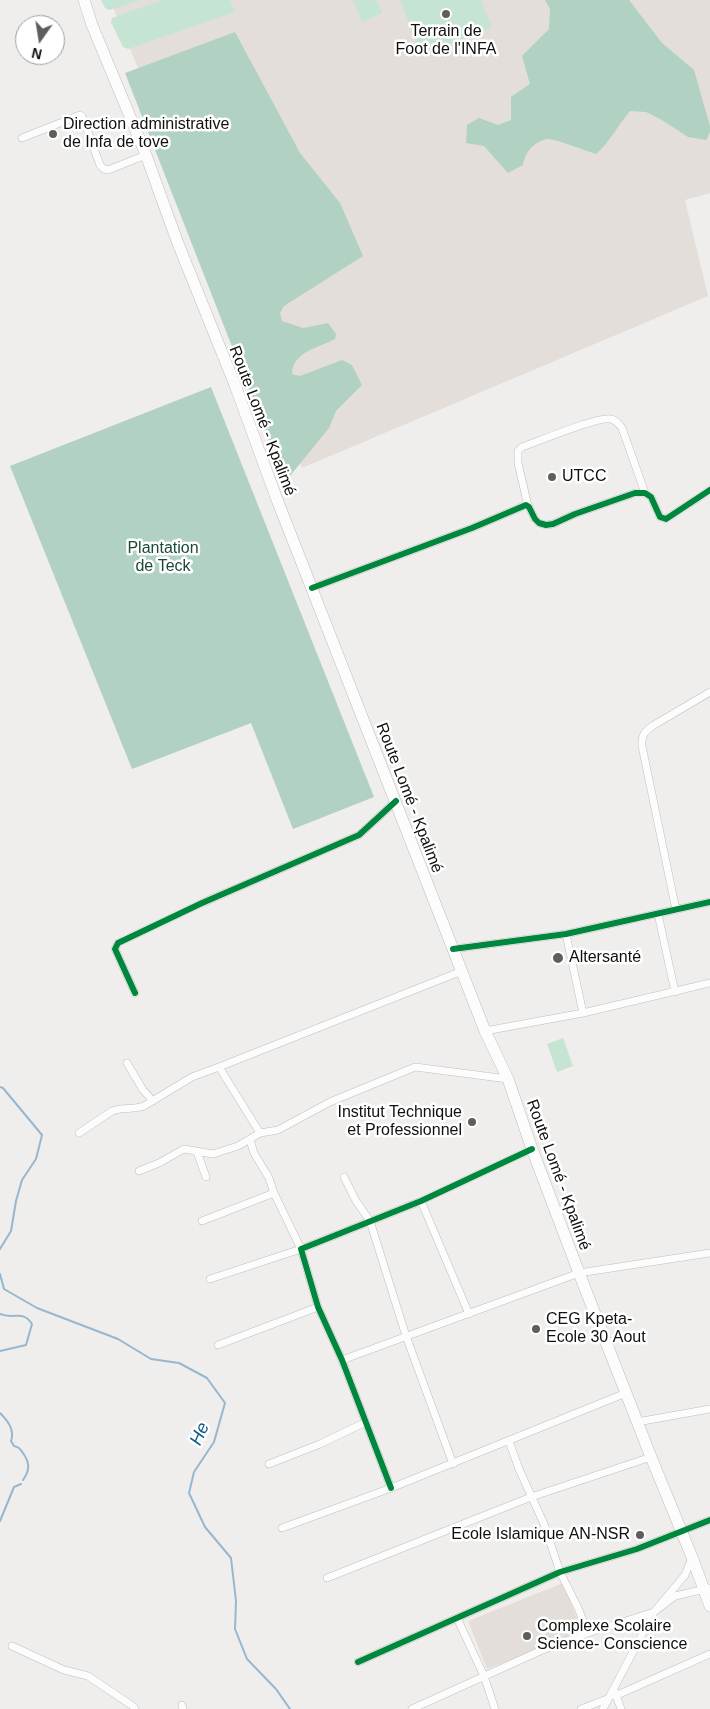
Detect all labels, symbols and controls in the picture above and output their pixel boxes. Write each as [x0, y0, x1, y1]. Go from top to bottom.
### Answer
marker: Terrain de Foot de l'INFA [440, 8, 452, 20]
north arrow [15, 15, 65, 65]
place label: Terrain de Foot de l'INFA [396, 22, 496, 60]
text: N [30, 45, 44, 63]
place label: Direction administrative de Infa de tove [63, 115, 229, 153]
marker: Direction administrative de Infa de tove [47, 128, 59, 140]
street label: Route Lomé - Kpalimé [225, 343, 299, 499]
place label: UTCC [562, 467, 606, 487]
marker: UTCC [546, 471, 558, 483]
park label: Plantation de Teck [127, 539, 199, 577]
street label: Route Lomé - Kpalimé [372, 720, 446, 876]
place label: Altersanté [569, 948, 641, 968]
marker: Altersanté [551, 951, 565, 965]
street label: Route Lomé - Kpalimé [522, 1097, 594, 1253]
place label: Institut Technique et Professionnel [337, 1103, 462, 1141]
marker: Institut Technique et Professionnel [466, 1116, 478, 1128]
place label: CEG Kpeta- Ecole 30 Aout [546, 1310, 646, 1348]
marker: CEG Kpeta- Ecole 30 Aout [530, 1323, 542, 1335]
water label: He [185, 1419, 215, 1449]
place label: Ecole Islamique AN-NSR [451, 1525, 630, 1545]
marker: Ecole Islamique AN-NSR [634, 1529, 646, 1541]
place label: Complexe Scolaire Science- Conscience [537, 1617, 687, 1655]
marker: Complexe Scolaire Science- Conscience [521, 1630, 533, 1642]

